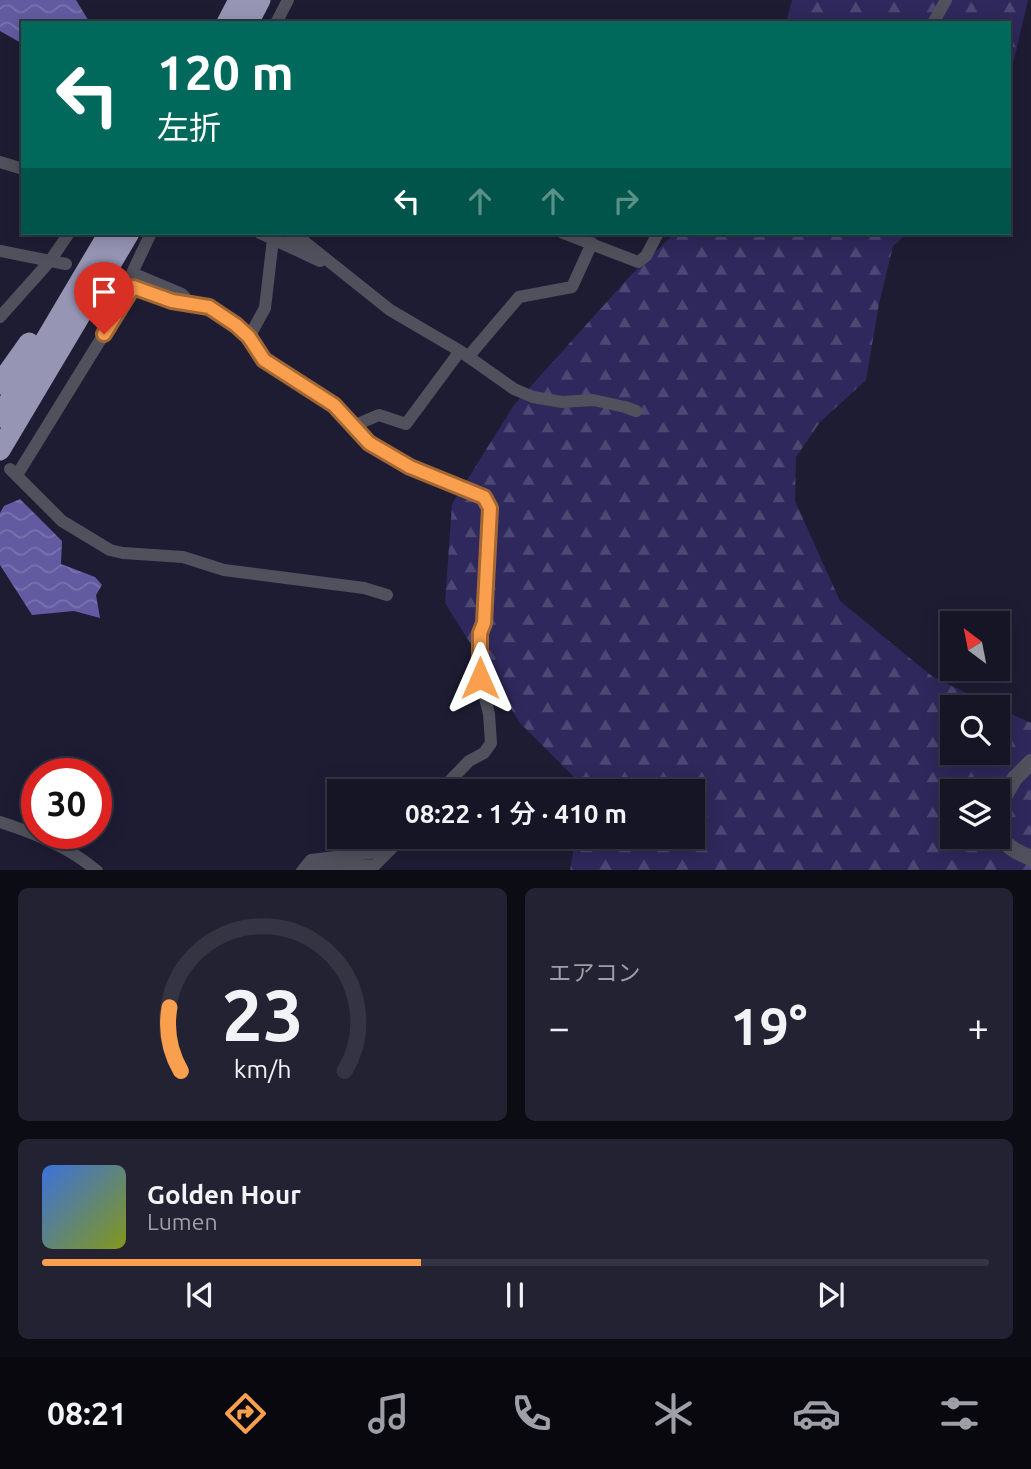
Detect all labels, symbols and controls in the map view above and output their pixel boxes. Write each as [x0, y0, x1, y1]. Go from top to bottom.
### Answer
text: 120 m [157, 44, 294, 99]
icon: left [42, 49, 133, 140]
text: 左折 [157, 109, 221, 145]
icon: left [388, 182, 426, 220]
icon: ahead [461, 182, 499, 220]
icon: ahead [534, 182, 572, 220]
icon: right [607, 182, 645, 220]
pin [74, 262, 134, 334]
icon: arrive [85, 273, 123, 311]
north arrow [940, 611, 1010, 681]
map controls [940, 611, 1010, 849]
position arrow [443, 641, 517, 715]
button: search [940, 695, 1010, 765]
speed limit sign: 30 [21, 758, 112, 849]
button: layers [940, 779, 1010, 849]
text: 08:22 · 1 分 · 410 m [405, 799, 627, 828]
text: エアコン [549, 960, 641, 985]
text: 23 [221, 973, 303, 1055]
text: 19° [730, 997, 807, 1055]
text: − [549, 1006, 570, 1048]
text: + [968, 1006, 989, 1048]
text: km/h [233, 1054, 291, 1082]
text: Golden Hour [147, 1180, 301, 1209]
text: Lumen [147, 1209, 218, 1234]
icon: previous [181, 1276, 219, 1314]
icon: pause [496, 1276, 534, 1314]
icon: next [812, 1276, 850, 1314]
icon: directions [221, 1389, 270, 1438]
icon: music [364, 1389, 413, 1438]
icon: phone [507, 1389, 556, 1438]
icon: climate [649, 1389, 698, 1438]
icon: car [792, 1389, 841, 1438]
icon: filters [935, 1389, 984, 1438]
text: 08:21 [47, 1395, 127, 1431]

